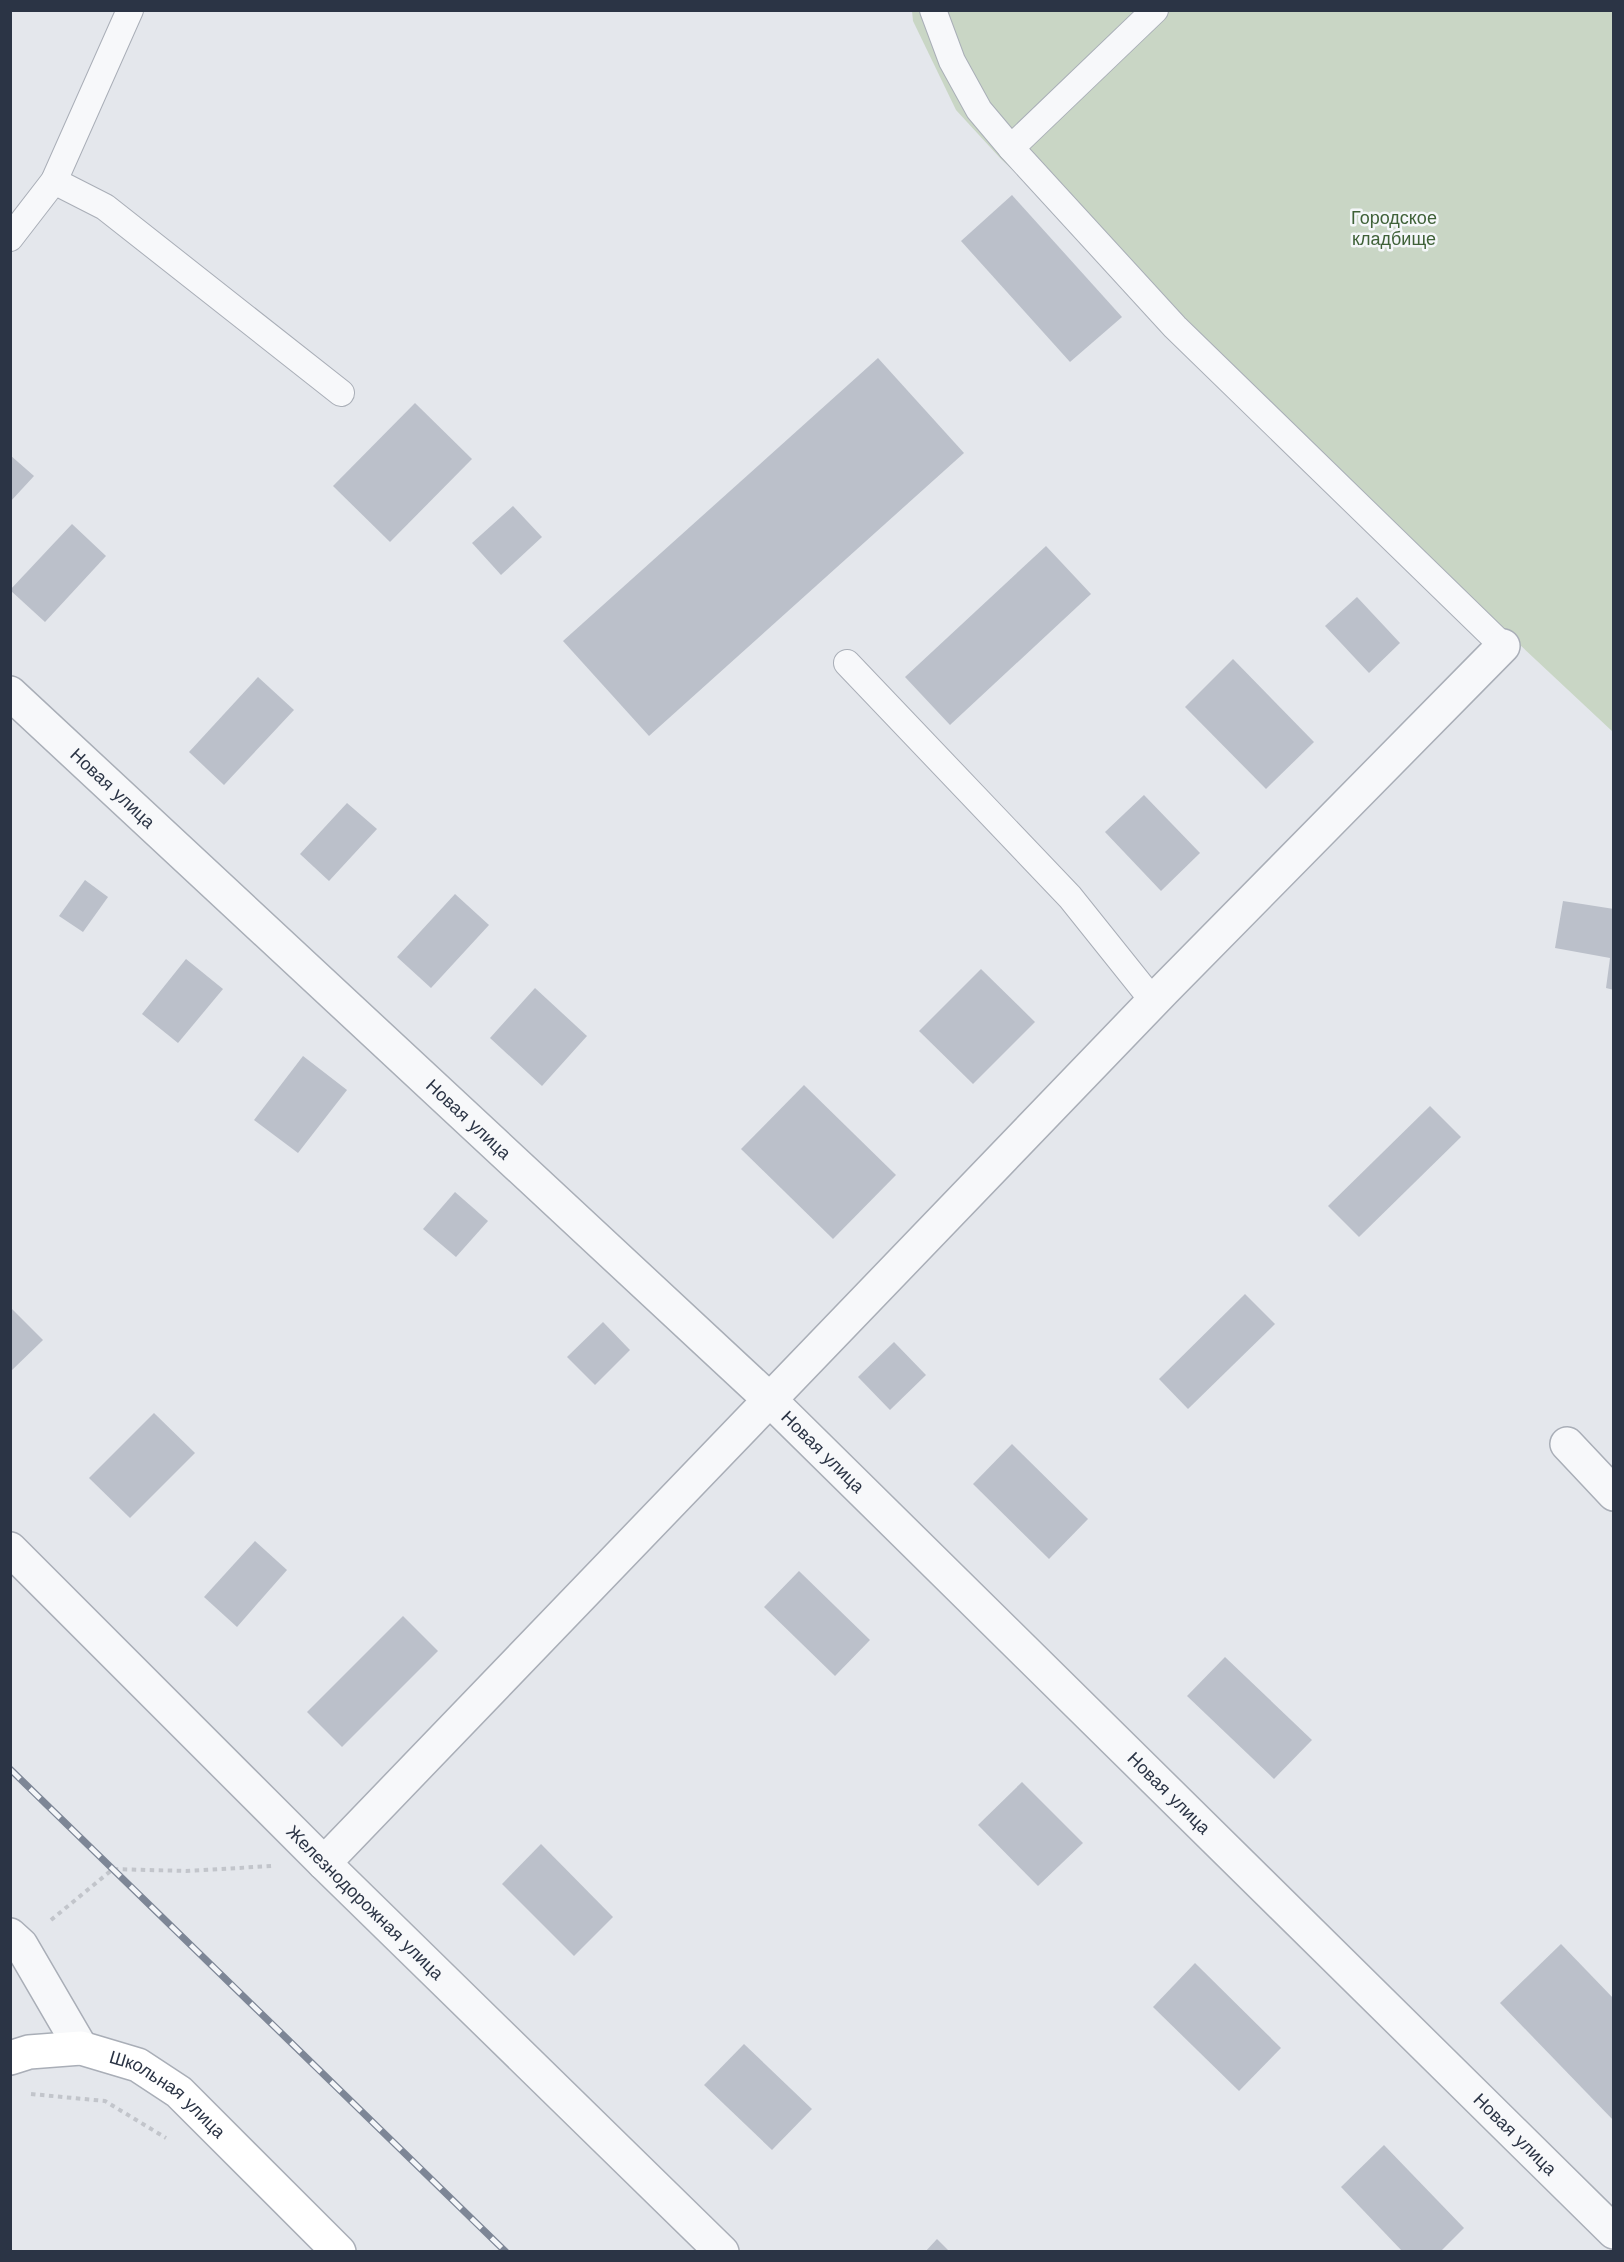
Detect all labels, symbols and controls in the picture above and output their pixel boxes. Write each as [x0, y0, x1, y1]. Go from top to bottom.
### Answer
park label: Городское кладбище [1351, 207, 1437, 249]
street label: Новая улица [66, 744, 160, 833]
street label: Новая улица [422, 1075, 516, 1164]
street label: Новая улица [777, 1406, 870, 1498]
street label: Новая улица [1123, 1747, 1216, 1839]
street label: Железнодорожная улица [282, 1821, 449, 1985]
street label: Школьная улица [107, 2046, 231, 2143]
street label: Новая улица [1469, 2089, 1562, 2180]

